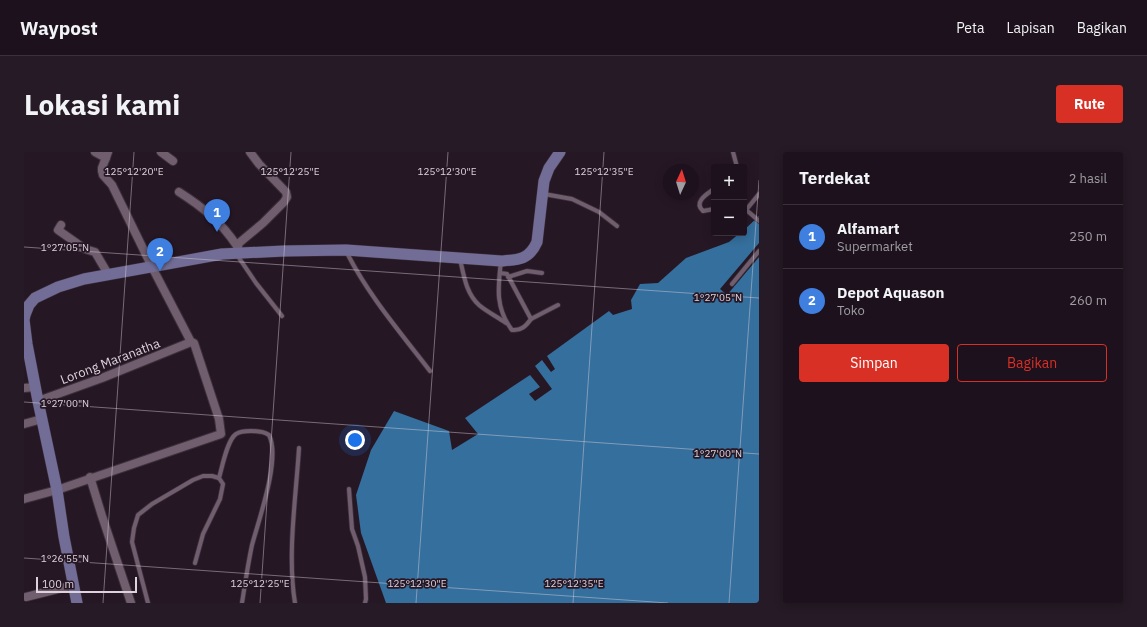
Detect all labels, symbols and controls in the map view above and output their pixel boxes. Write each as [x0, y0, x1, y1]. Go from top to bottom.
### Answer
text: Waypost [20, 16, 98, 40]
text: Peta [956, 19, 984, 37]
text: Lapisan [1006, 19, 1055, 37]
text: Bagikan [1077, 19, 1127, 37]
button: Rute [1056, 85, 1123, 123]
text: Lokasi kami [24, 86, 180, 123]
north arrow [663, 164, 699, 200]
map controls [711, 164, 747, 236]
button: + [711, 164, 747, 200]
text: 125°12'20"E [104, 165, 164, 178]
text: 125°12'25"E [260, 165, 320, 178]
text: 125°12'30"E [417, 165, 477, 178]
text: 125°12'35"E [574, 165, 634, 178]
text: Terdekat [799, 167, 870, 189]
text: 2 hasil [1069, 170, 1107, 187]
pin: 1 [204, 199, 230, 232]
button: − [711, 200, 747, 236]
text: Alfamart [837, 219, 900, 238]
text: 1 [808, 228, 816, 245]
text: 250 m [1069, 228, 1107, 245]
pin: 2 [147, 238, 173, 271]
text: Supermarket [837, 238, 913, 255]
text: 1°27'05"N [41, 241, 89, 254]
text: Depot Aquason [837, 283, 945, 302]
text: 1°27'05"N [694, 291, 742, 304]
text: 2 [808, 292, 816, 309]
text: 260 m [1069, 292, 1107, 309]
text: Toko [837, 302, 865, 319]
street label: Lorong Maranatha [58, 335, 162, 388]
button: Simpan [799, 344, 949, 382]
button: Bagikan [957, 344, 1107, 382]
text: 1°27'00"N [41, 397, 89, 410]
your location [345, 430, 365, 450]
text: 1°27'00"N [694, 447, 742, 460]
text: 1°26'55"N [41, 552, 89, 565]
scale bar [36, 575, 137, 594]
text: 100 m [42, 577, 74, 591]
text: 125°12'25"E [230, 577, 290, 590]
text: 125°12'30"E [387, 577, 447, 590]
text: 125°12'35"E [544, 577, 604, 590]

